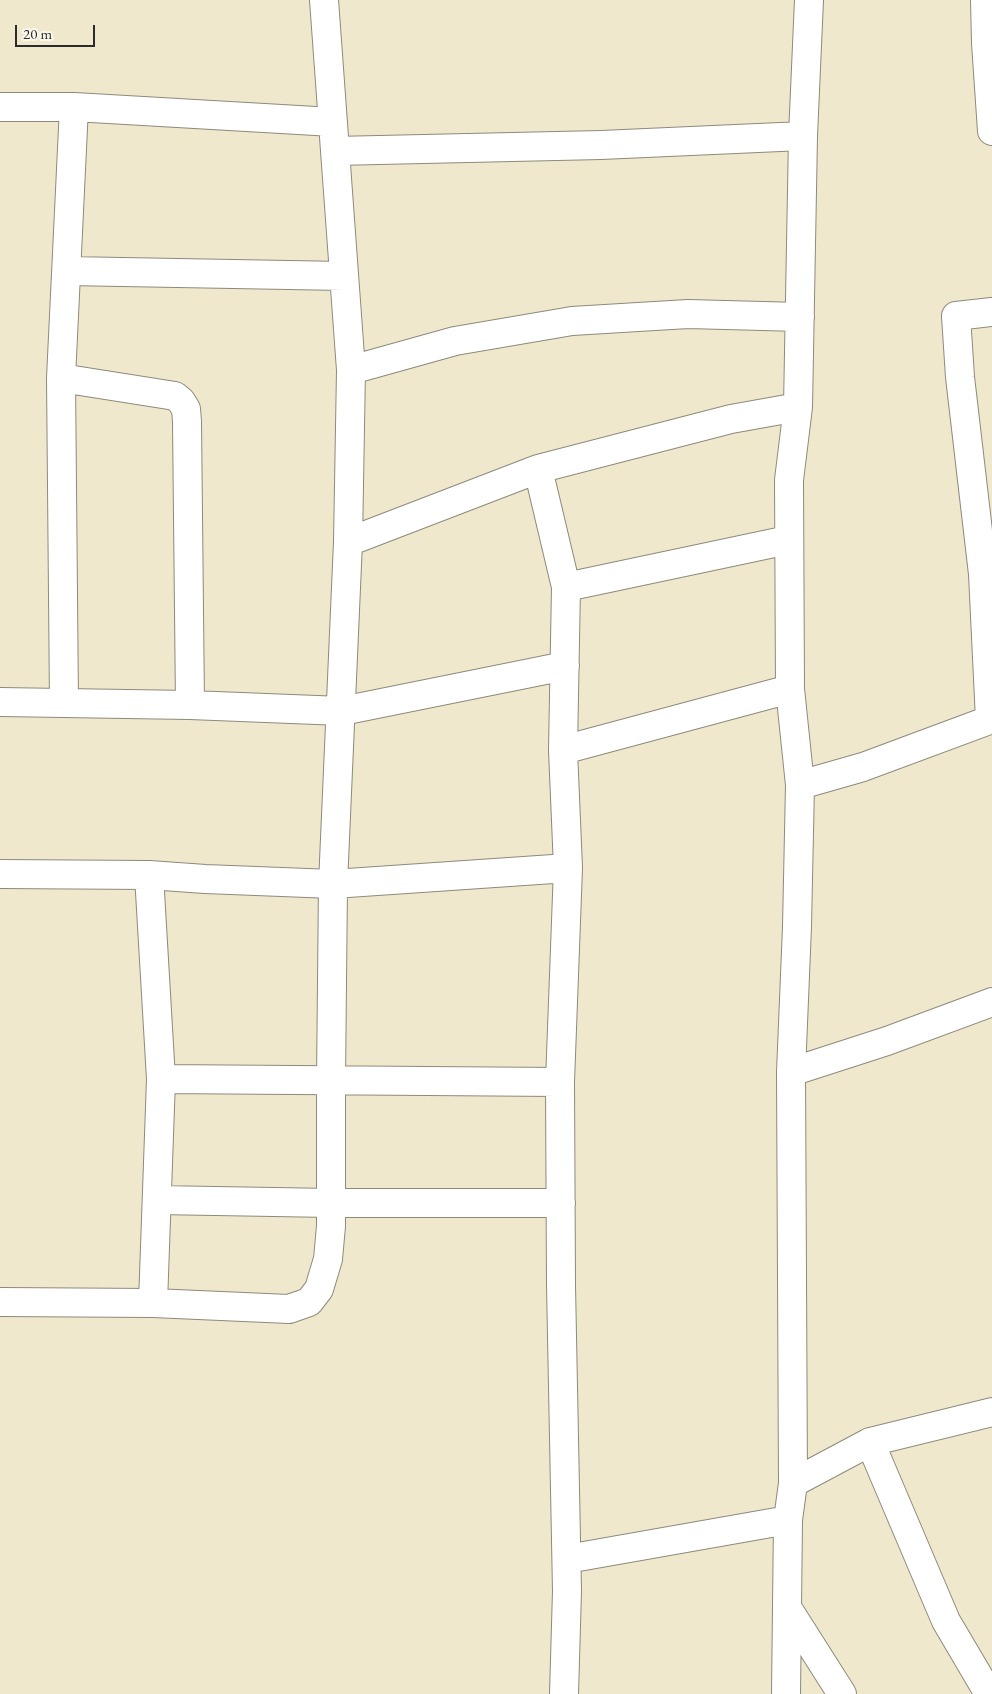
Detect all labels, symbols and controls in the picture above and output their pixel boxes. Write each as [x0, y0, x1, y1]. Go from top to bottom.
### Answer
scale bar [18, 15, 98, 47]
text: 20 m [23, 24, 52, 43]

